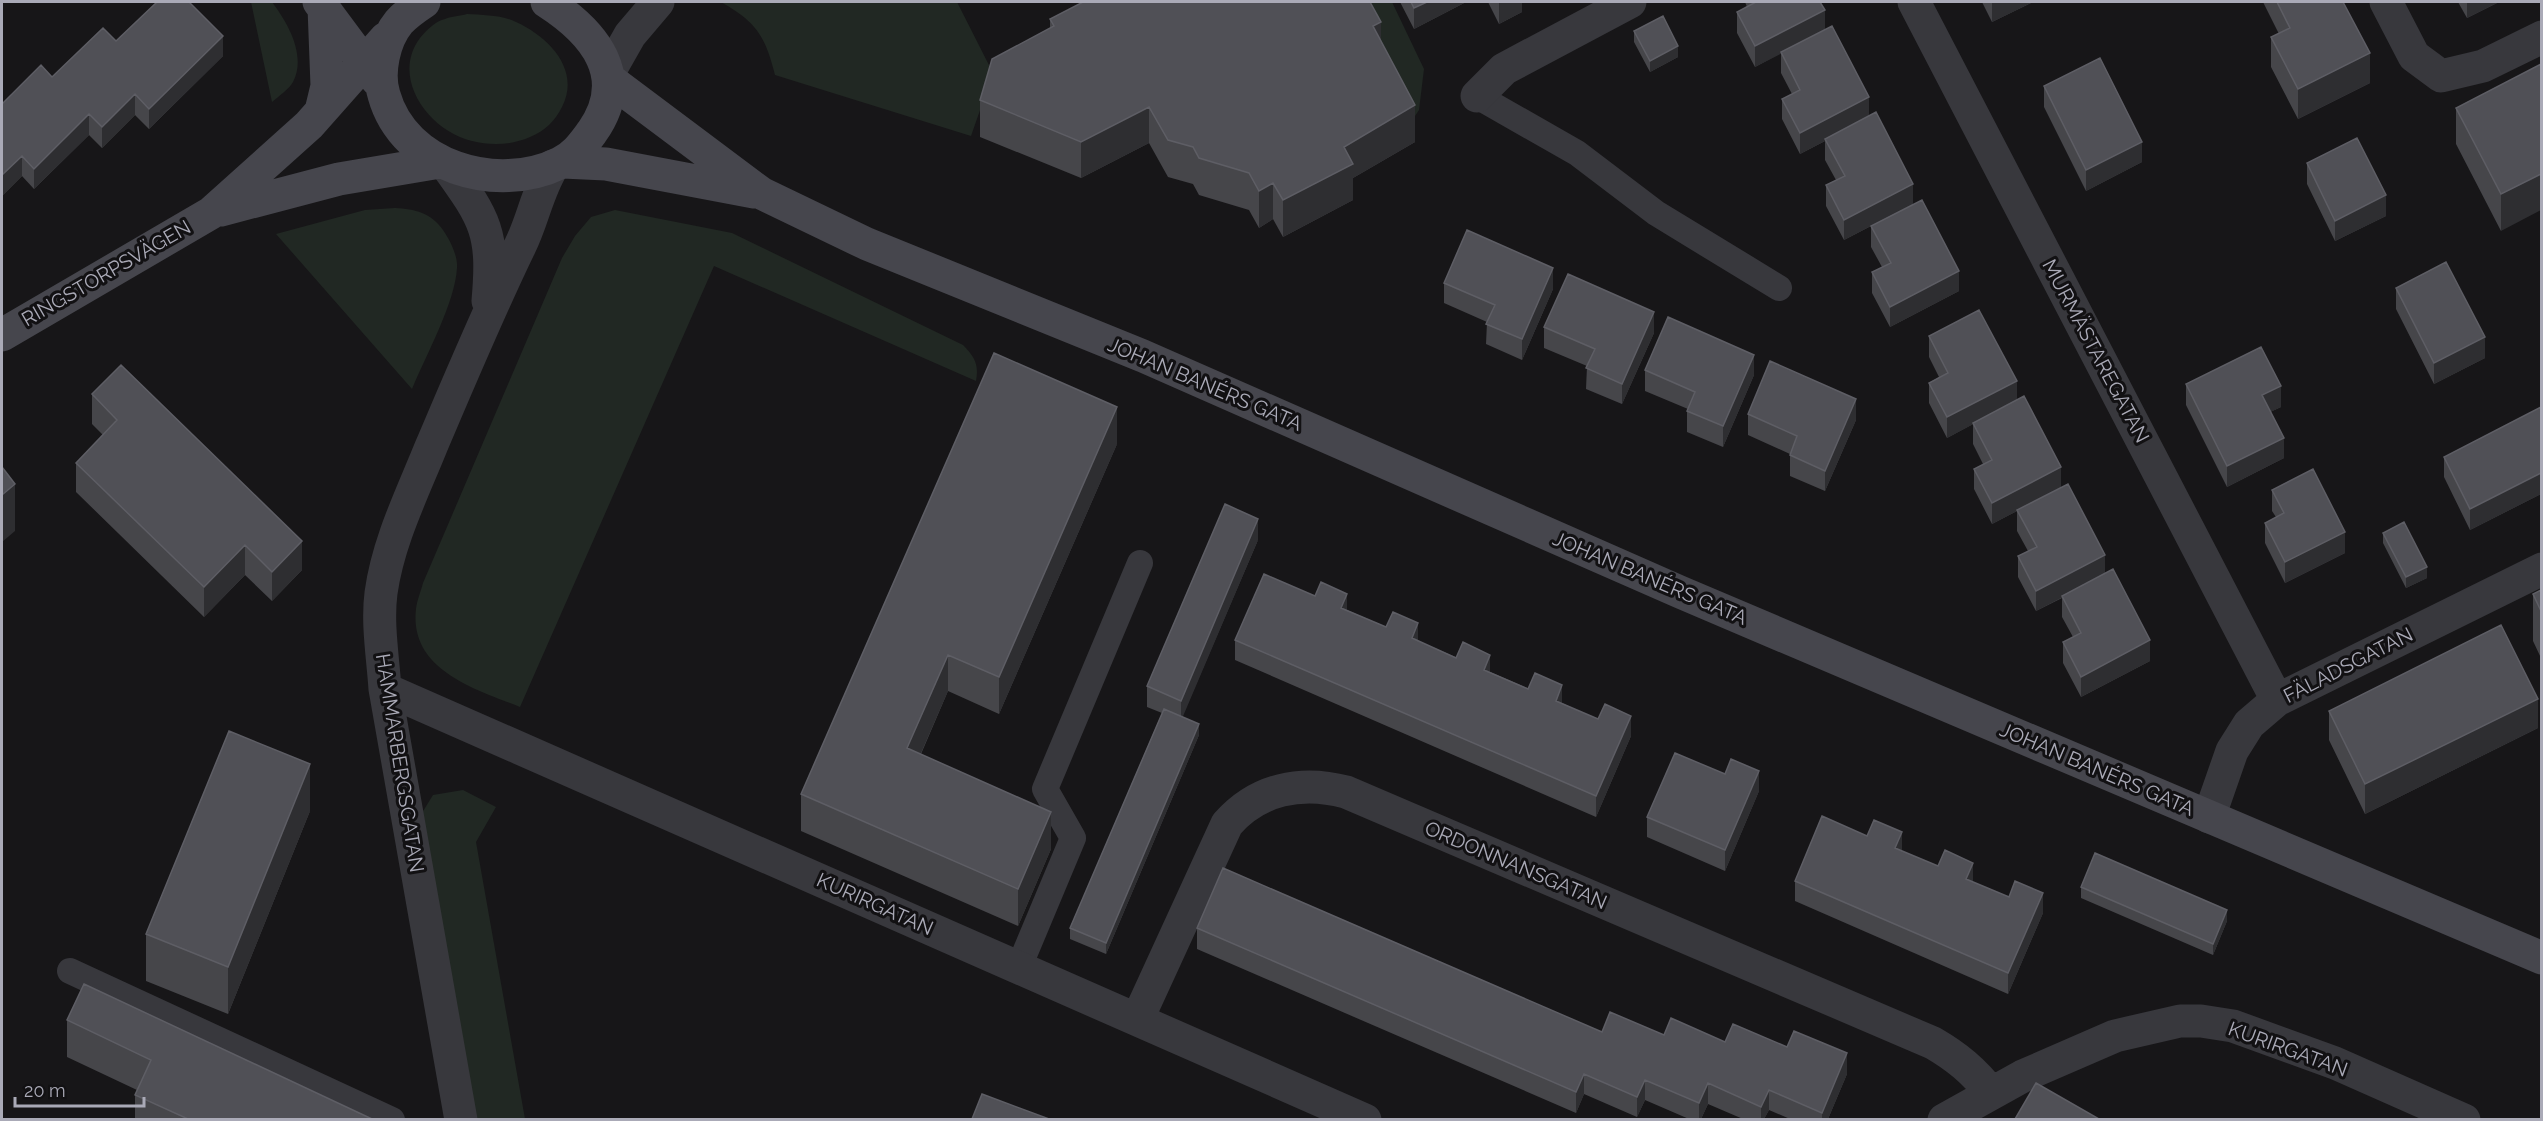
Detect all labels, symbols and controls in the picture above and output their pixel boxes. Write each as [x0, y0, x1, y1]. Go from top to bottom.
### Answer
street label: RINGSTORPSVÄGEN [17, 215, 195, 331]
street label: MURMÄSTAREGATAN [2037, 255, 2155, 447]
street label: JOHAN BANÉRS GATA [1104, 332, 1306, 436]
street label: JOHAN BANÉRS GATA [1549, 526, 1751, 630]
street label: FÄLADSGATAN [2279, 622, 2417, 708]
street label: HAMMARBERGSGATAN [371, 652, 429, 874]
street label: JOHAN BANÉRS GATA [1996, 717, 2198, 821]
street label: ORDONNANSGATAN [1421, 816, 1611, 914]
street label: KURIRGATAN [813, 868, 937, 940]
street label: KURIRGATAN [2225, 1016, 2351, 1082]
scale bar [15, 1070, 144, 1108]
text: 20 m [24, 1080, 66, 1101]

